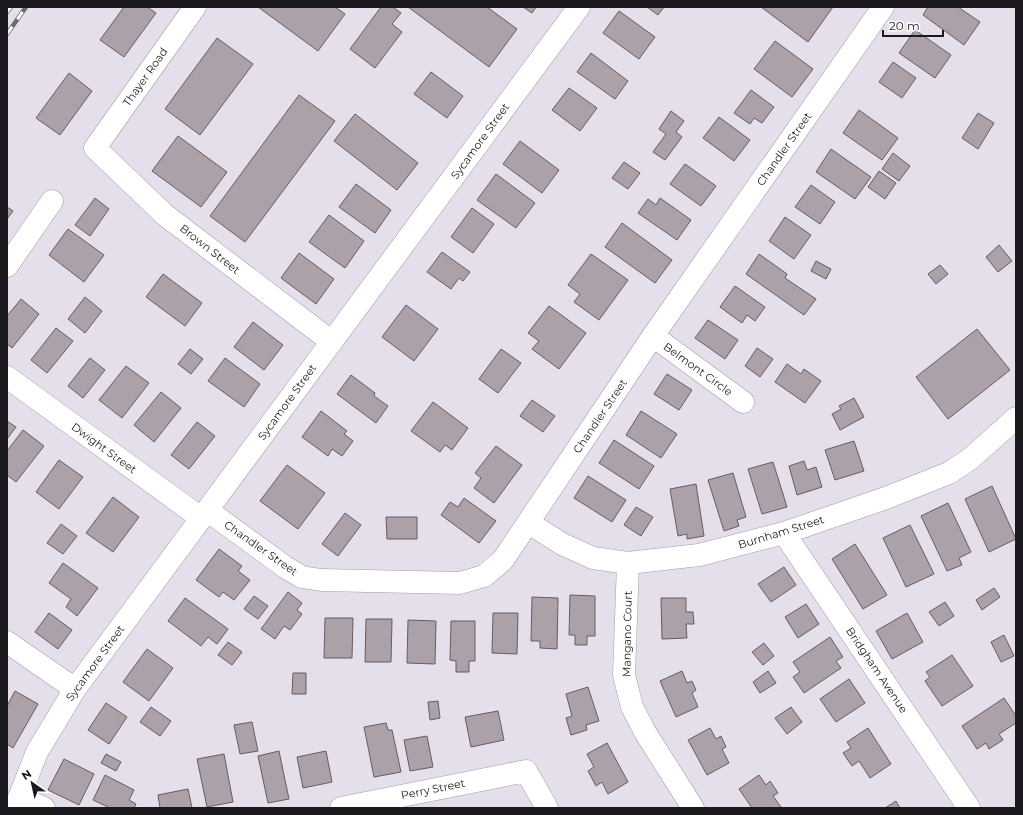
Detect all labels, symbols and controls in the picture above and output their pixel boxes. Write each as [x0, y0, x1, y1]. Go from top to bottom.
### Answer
scale bar [883, 12, 943, 38]
text: 20 m [889, 18, 920, 33]
street label: Thayer Road [120, 45, 170, 109]
street label: Sycamore Street [448, 100, 513, 182]
street label: Chandler Street [753, 109, 815, 189]
street label: Brown Street [177, 221, 243, 277]
street label: Belmont Circle [661, 339, 736, 399]
street label: Sycamore Street [255, 361, 320, 443]
street label: Chandler Street [570, 376, 630, 456]
street label: Dwight Street [69, 420, 140, 477]
street label: Burnham Street [736, 512, 826, 552]
street label: Chandler Street [221, 517, 301, 579]
street label: Mangano Court [619, 590, 635, 677]
street label: Sycamore Street [63, 622, 128, 704]
street label: Bridgham Avenue [843, 624, 911, 716]
north arrow [12, 763, 52, 803]
text: N [19, 766, 34, 783]
street label: Perry Street [400, 776, 467, 802]

